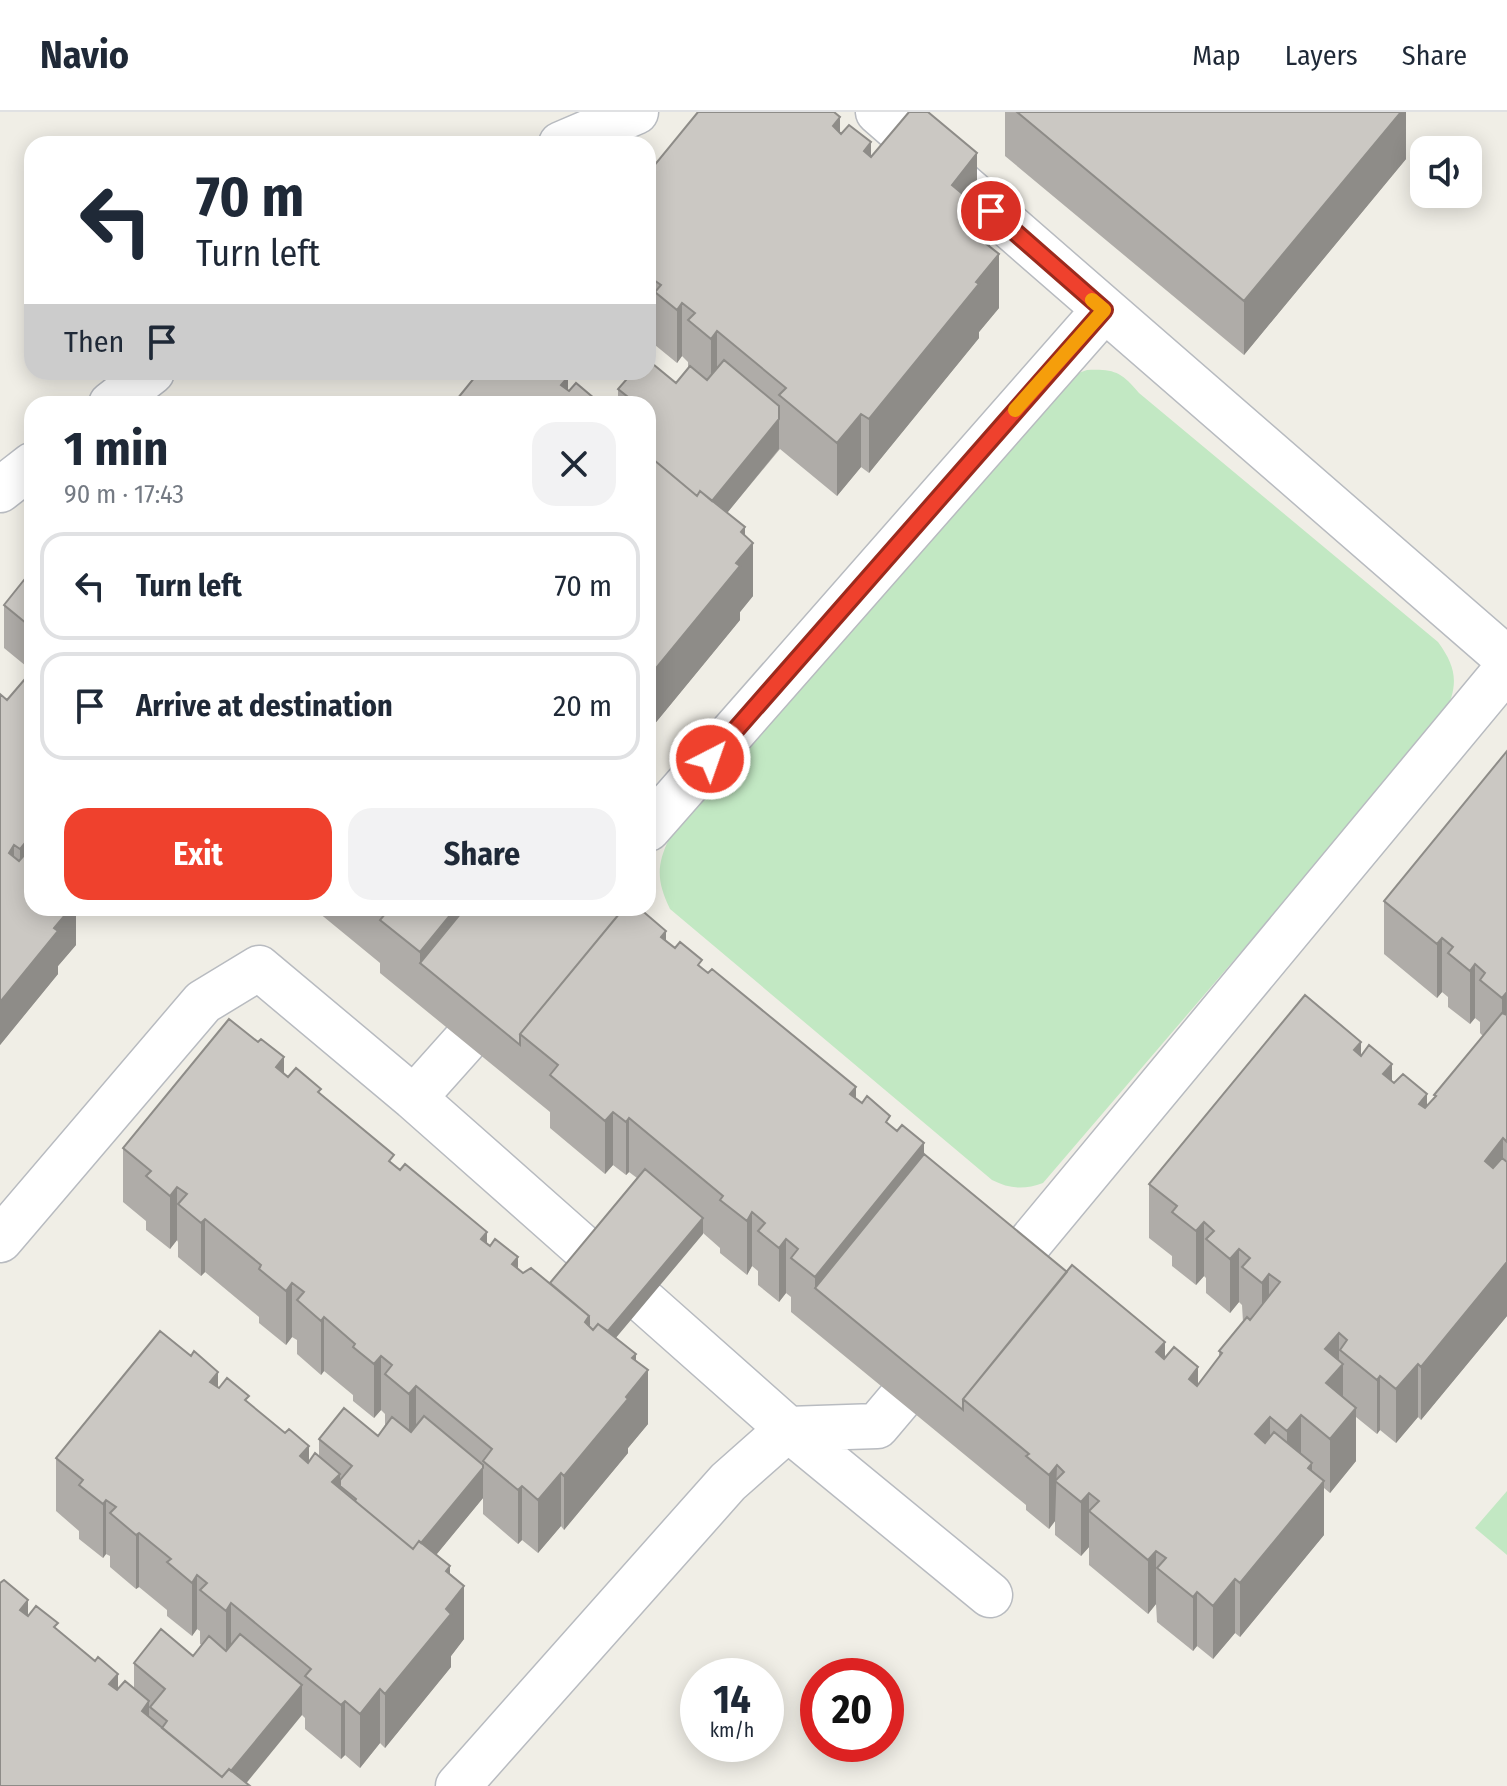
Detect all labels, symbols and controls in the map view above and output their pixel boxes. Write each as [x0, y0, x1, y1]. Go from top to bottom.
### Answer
text: Navio [40, 32, 129, 78]
text: Map [1192, 39, 1241, 72]
text: Layers [1285, 39, 1358, 72]
text: Share [1402, 39, 1467, 72]
map controls [1410, 136, 1482, 208]
button: sound [1410, 136, 1482, 208]
text: 70 m [196, 164, 304, 231]
icon: left [64, 168, 168, 272]
pin [957, 177, 1025, 245]
icon: arrive [969, 189, 1013, 233]
text: Turn left [196, 232, 320, 276]
icon: arrive [140, 320, 184, 364]
text: Then [64, 324, 124, 360]
text: 1 min [64, 420, 169, 478]
button: close [532, 422, 616, 506]
text: 90 m · 17:43 [64, 479, 184, 510]
icon: left [68, 564, 112, 608]
text: Turn left [136, 568, 242, 604]
text: 70 m [554, 568, 612, 604]
icon: arrive [68, 684, 112, 728]
text: Arrive at destination [136, 688, 393, 724]
text: 20 m [553, 688, 612, 724]
position arrow [668, 717, 752, 801]
button: Exit [64, 808, 332, 900]
button: Share [348, 808, 616, 900]
speed limit sign: 20 [800, 1658, 904, 1762]
text: 14 [713, 1676, 751, 1724]
text: km/h [710, 1718, 754, 1742]

